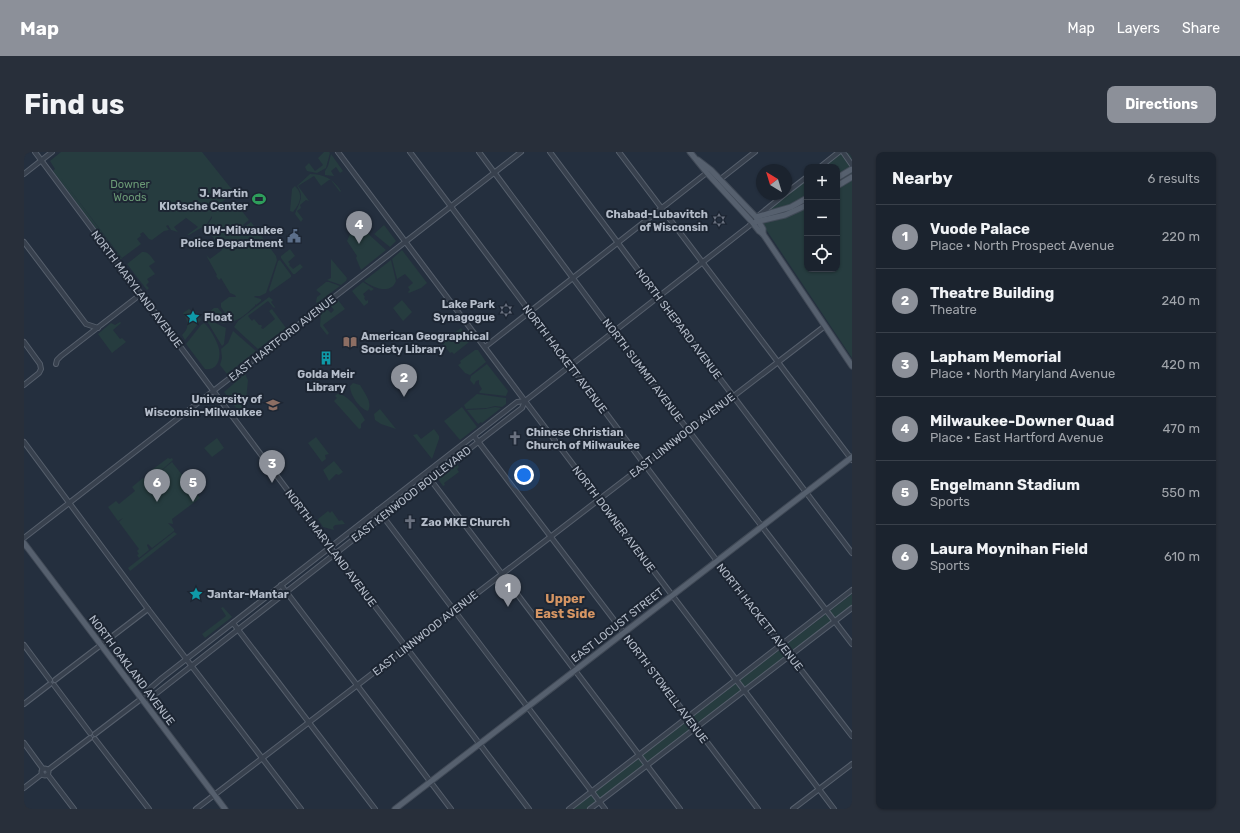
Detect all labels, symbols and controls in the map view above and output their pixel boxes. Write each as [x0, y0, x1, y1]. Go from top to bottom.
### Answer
text: Map [20, 17, 59, 40]
text: Map [1068, 20, 1095, 37]
text: Layers [1117, 20, 1160, 37]
text: Share [1182, 20, 1220, 37]
button: Directions [1107, 86, 1216, 123]
text: Find us [24, 88, 124, 121]
north arrow [756, 164, 792, 200]
map controls [804, 164, 840, 272]
button: + [804, 164, 840, 200]
text: Nearby [892, 168, 953, 188]
text: 6 results [1148, 171, 1200, 186]
park label: Downer Woods [110, 178, 151, 204]
place label: J. Martin Klotsche Center [159, 187, 248, 213]
sports icon: J. Martin Klotsche Center [251, 191, 267, 207]
button: − [804, 200, 840, 236]
place label: Chabad-Lubavitch of Wisconsin [606, 208, 708, 234]
pin: 4 [346, 211, 372, 244]
synagogue icon: Chabad-Lubavitch of Wisconsin [711, 212, 727, 228]
text: Vuode Palace [930, 220, 1030, 238]
place label: UW-Milwaukee Police Department [181, 224, 283, 250]
street label: NORTH MARYLAND AVENUE [88, 228, 185, 351]
public building icon: UW-Milwaukee Police Department [286, 228, 302, 244]
text: 1 [902, 229, 908, 244]
text: 220 m [1162, 229, 1200, 244]
button: locate [804, 236, 840, 272]
text: Place · North Prospect Avenue [930, 238, 1114, 253]
street label: NORTH SHEPARD AVENUE [633, 267, 724, 382]
text: Theatre Building [930, 284, 1054, 302]
street label: EAST HARTFORD AVENUE [226, 292, 339, 384]
text: 2 [901, 293, 909, 308]
text: 240 m [1161, 293, 1200, 308]
place label: Lake Park Synagogue [433, 298, 496, 324]
synagogue icon: Lake Park Synagogue [498, 302, 514, 318]
text: Theatre [930, 302, 977, 317]
street label: NORTH HACKETT AVENUE [520, 303, 610, 416]
place icon: Float [185, 309, 201, 325]
place label: Float [204, 311, 232, 324]
street label: NORTH SUMMIT AVENUE [600, 316, 686, 425]
place label: American Geographical Society Library [361, 330, 489, 356]
library icon: American Geographical Society Library [342, 334, 358, 350]
text: Lapham Memorial [930, 348, 1061, 366]
building icon: Golda Meir Library [318, 350, 334, 366]
text: 3 [901, 357, 909, 372]
text: 420 m [1161, 357, 1200, 372]
pin: 2 [391, 364, 417, 397]
text: Place · North Maryland Avenue [930, 366, 1115, 381]
place label: Golda Meir Library [297, 368, 355, 394]
street label: EAST LINNWOOD AVENUE [627, 390, 738, 481]
place label: University of Wisconsin-Milwaukee [145, 393, 262, 419]
school or university icon: University of Wisconsin-Milwaukee [265, 397, 281, 413]
text: Milwaukee-Downer Quad [930, 412, 1114, 430]
text: 4 [901, 421, 909, 436]
text: 470 m [1162, 421, 1200, 436]
place label: Chinese Christian Church of Milwaukee [526, 426, 640, 452]
church icon: Chinese Christian Church of Milwaukee [507, 430, 523, 446]
text: Place · East Hartford Avenue [930, 430, 1103, 445]
street label: EAST KENWOOD BOULEVARD [349, 444, 474, 545]
pin: 3 [259, 450, 285, 483]
street label: NORTH DOWNER AVENUE [569, 464, 658, 575]
your location [514, 465, 534, 485]
pin: 6 [144, 469, 170, 502]
pin: 5 [180, 469, 206, 502]
text: Engelmann Stadium [930, 476, 1080, 494]
text: 5 [901, 485, 909, 500]
text: 550 m [1162, 485, 1200, 500]
street label: NORTH MARYLAND AVENUE [282, 487, 379, 610]
text: Sports [930, 494, 970, 509]
church icon: Zao MKE Church [402, 514, 418, 530]
place label: Zao MKE Church [421, 516, 510, 529]
text: Laura Moynihan Field [930, 540, 1088, 558]
text: 6 [901, 549, 909, 564]
text: 610 m [1164, 549, 1200, 564]
text: Sports [930, 558, 970, 573]
street label: NORTH HACKETT AVENUE [714, 561, 806, 674]
pin: 1 [495, 574, 521, 607]
street label: EAST LOCUST STREET [569, 585, 667, 665]
place icon: Jantar-Mantar [188, 586, 204, 602]
place label: Jantar-Mantar [207, 588, 289, 601]
street label: EAST LINNWOOD AVENUE [370, 588, 481, 679]
district label: Upper East Side [535, 591, 595, 621]
street label: NORTH OAKLAND AVENUE [86, 613, 177, 728]
street label: NORTH STOWELL AVENUE [621, 633, 711, 746]

